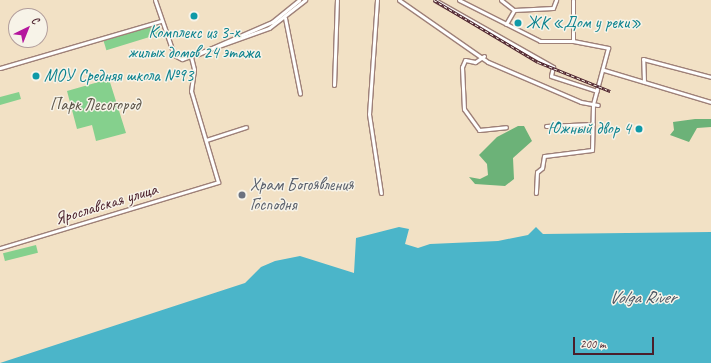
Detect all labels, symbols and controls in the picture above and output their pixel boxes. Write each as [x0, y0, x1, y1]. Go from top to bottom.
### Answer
north arrow [8, 8, 48, 48]
marker: Комплекс из 3-х жилых домов 24 этажа [189, 11, 199, 21]
text: С [29, 13, 42, 27]
place label: ЖК «Дом у реки» [526, 13, 642, 33]
marker: ЖК «Дом у реки» [513, 18, 523, 28]
place label: Комплекс из 3-х жилых домов 24 этажа [127, 23, 261, 63]
place label: МОУ Средняя школа №93 [44, 66, 193, 86]
marker: МОУ Средняя школа №93 [31, 71, 41, 81]
park label: Парк Лесогород [50, 95, 140, 115]
place label: Южный двор 4 [548, 119, 631, 139]
marker: Южный двор 4 [634, 124, 644, 134]
place label: Храм Богоявления Господня [250, 175, 354, 215]
street label: Ярославская улица [52, 179, 160, 229]
marker: Храм Богоявления Господня [237, 190, 247, 200]
water label: Volga River [608, 286, 676, 308]
scale bar [575, 329, 656, 355]
text: 200 m [580, 336, 606, 352]

